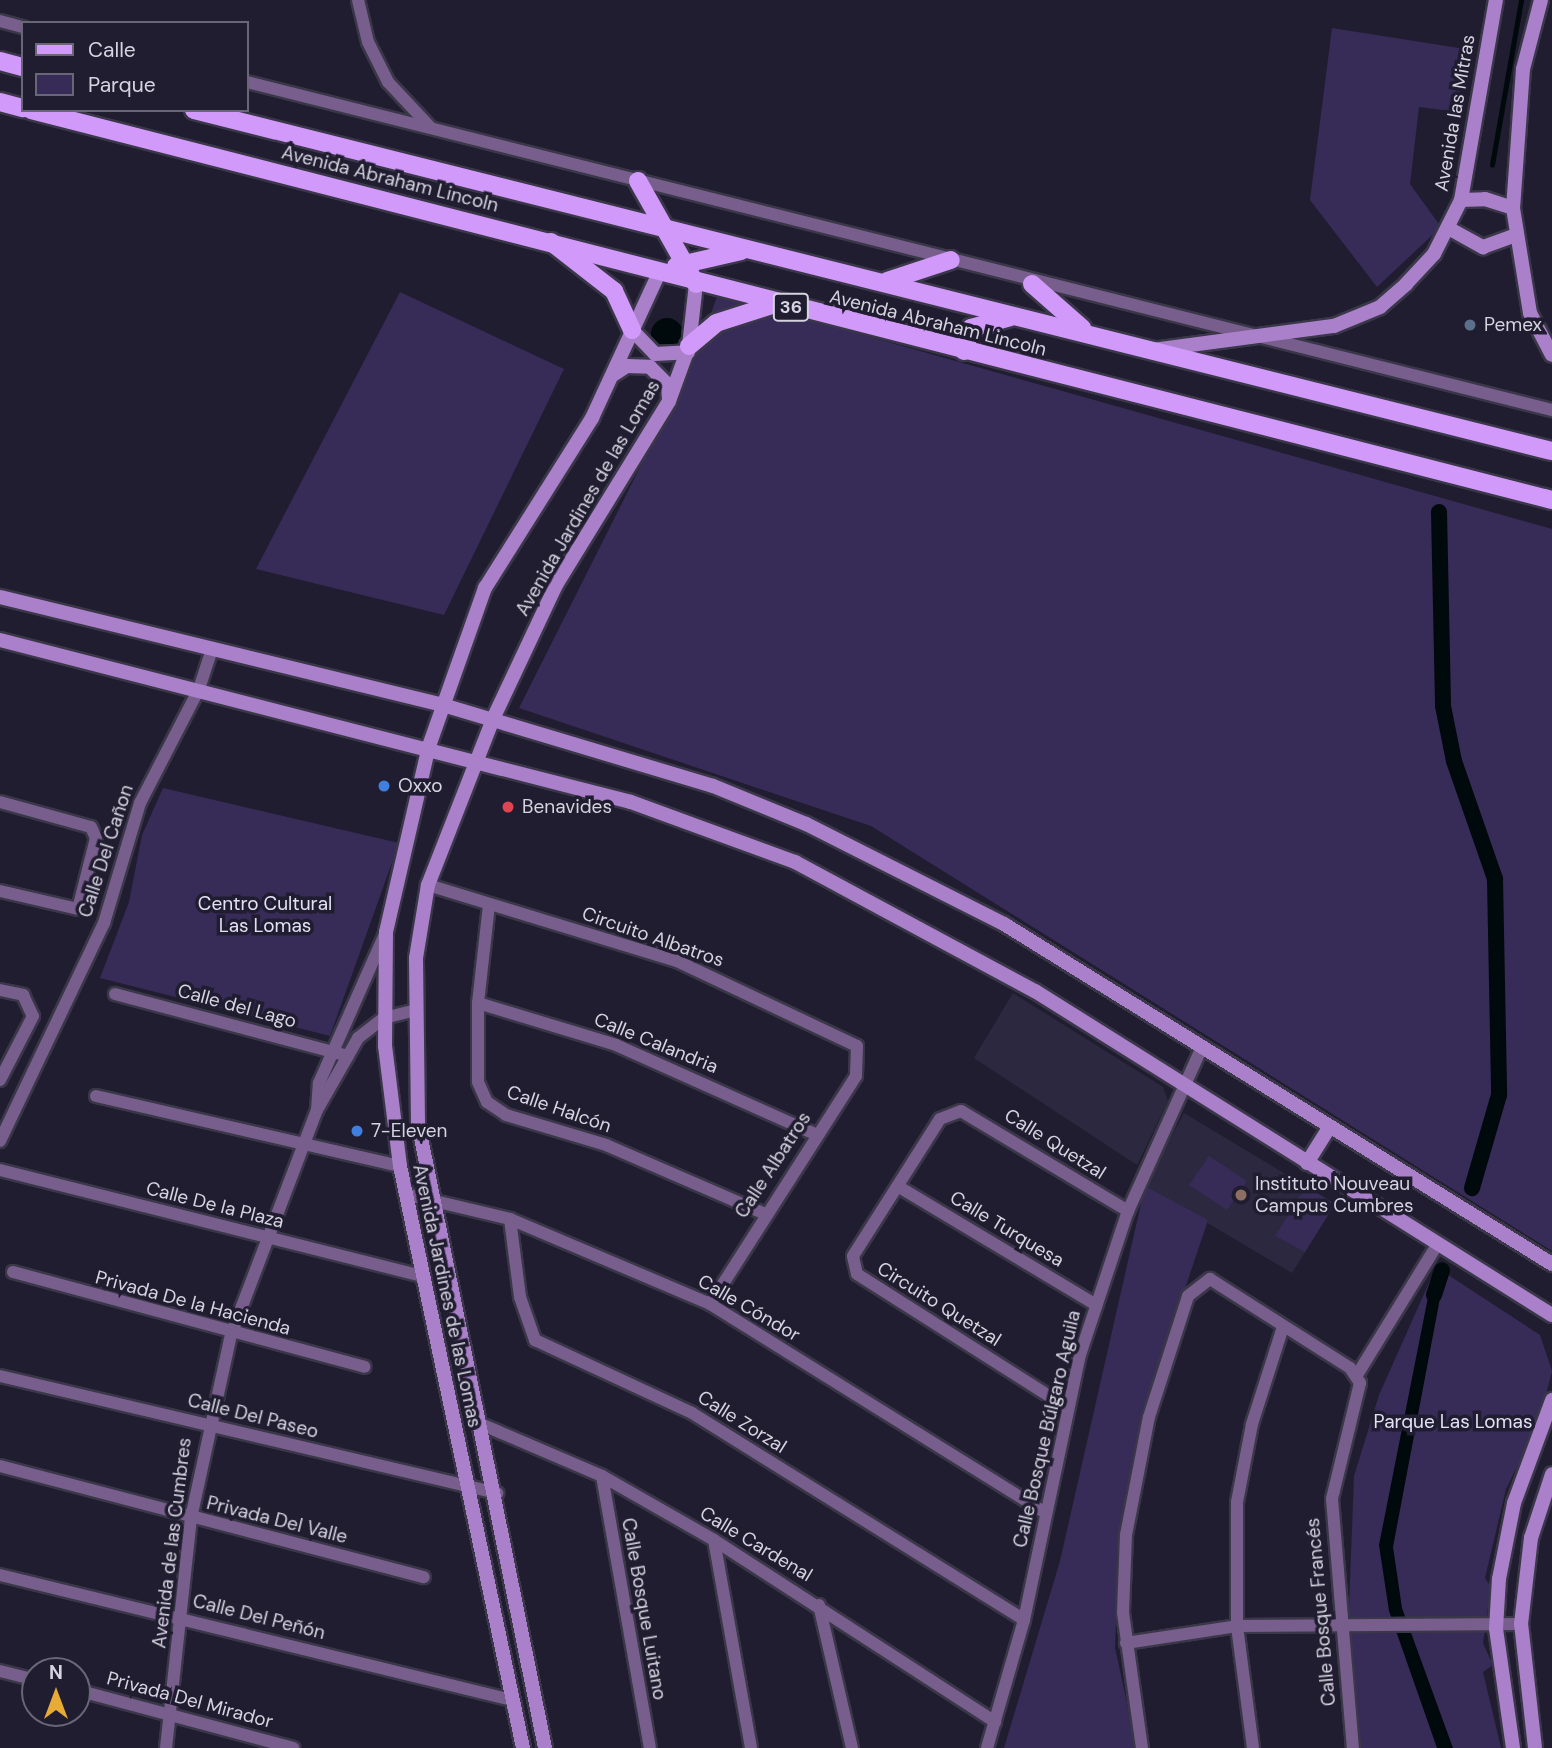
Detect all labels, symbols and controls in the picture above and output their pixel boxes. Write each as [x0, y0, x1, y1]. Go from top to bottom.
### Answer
legend [21, 21, 248, 112]
street label: Avenida las Mitras [1430, 33, 1480, 193]
text: Calle [88, 36, 136, 64]
text: Parque [88, 71, 156, 99]
street label: Avenida Abraham Lincoln [279, 141, 501, 217]
street label: Avenida Abraham Lincoln [827, 285, 1049, 361]
road number: 36 [772, 292, 810, 321]
place label: Pemex [1484, 314, 1542, 336]
marker: Pemex [1462, 317, 1478, 333]
street label: Avenida Jardines de las Lomas [511, 376, 665, 620]
place label: Oxxo [398, 775, 442, 797]
marker: Oxxo [376, 778, 392, 794]
street label: Calle Del Cañon [74, 782, 138, 920]
place label: Benavides [522, 796, 612, 818]
marker: Benavides [500, 799, 516, 815]
park label: Centro Cultural Las Lomas [198, 893, 332, 937]
street label: Circuito Albatros [579, 902, 727, 972]
street label: Calle del Lago [175, 979, 299, 1033]
street label: Calle Calandria [591, 1008, 721, 1078]
street label: Calle Halcón [504, 1081, 614, 1137]
street label: Calle Quetzal [1000, 1104, 1110, 1184]
street label: Calle Albatros [730, 1108, 816, 1222]
place label: 7-Eleven [371, 1120, 447, 1142]
marker: 7-Eleven [349, 1123, 365, 1139]
street label: Avenida Jardines de las Lomas [408, 1162, 486, 1430]
place label: Instituto Nouveau Campus Cumbres [1255, 1173, 1414, 1217]
street label: Calle De la Plaza [144, 1177, 286, 1233]
street label: Calle Turquesa [946, 1186, 1068, 1272]
marker: Instituto Nouveau Campus Cumbres [1233, 1187, 1249, 1203]
street label: Circuito Quetzal [873, 1257, 1005, 1351]
street label: Privada De la Hacienda [93, 1266, 293, 1340]
street label: Calle Cóndor [694, 1270, 804, 1346]
street label: Calle Bosque Búlgaro Aguila [1009, 1308, 1085, 1550]
street label: Calle Zorzal [694, 1386, 790, 1458]
street label: Calle Del Paseo [185, 1389, 321, 1443]
park label: Parque Las Lomas [1374, 1411, 1532, 1433]
street label: Avenida de las Cumbres [148, 1436, 196, 1650]
street label: Privada Del Valle [204, 1491, 350, 1549]
street label: Calle Cardenal [696, 1501, 816, 1587]
street label: Calle Bosque Luitano [617, 1516, 671, 1702]
street label: Calle Bosque Francés [1301, 1517, 1341, 1707]
street label: Calle Del Peñón [190, 1590, 328, 1644]
north arrow [21, 1657, 91, 1727]
text: N [49, 1660, 63, 1685]
street label: Privada Del Mirador [104, 1667, 276, 1733]

